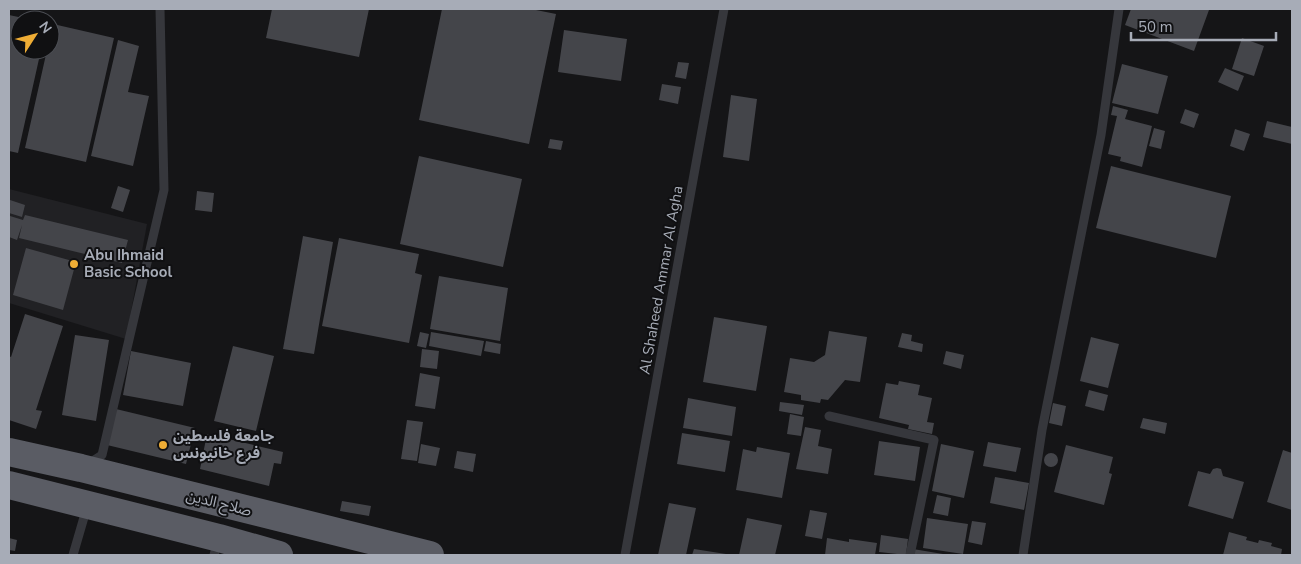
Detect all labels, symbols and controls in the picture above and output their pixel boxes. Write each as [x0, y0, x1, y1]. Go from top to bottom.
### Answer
north arrow [10, 10, 60, 60]
scale bar [1131, 10, 1276, 42]
text: 50 m [1138, 17, 1173, 37]
text: N [34, 18, 56, 37]
street label: Al Shaheed Ammar Al Agha [635, 184, 687, 376]
place label: Abu Ihmaid Basic School [84, 245, 172, 282]
marker: Abu Ihmaid Basic School [68, 258, 80, 270]
place label: جامعة فلسطين فرع خانيونس [173, 426, 275, 464]
marker: جامعة فلسطين فرع خانيونس [157, 439, 169, 451]
street label: صلاح الدين [184, 485, 254, 523]

